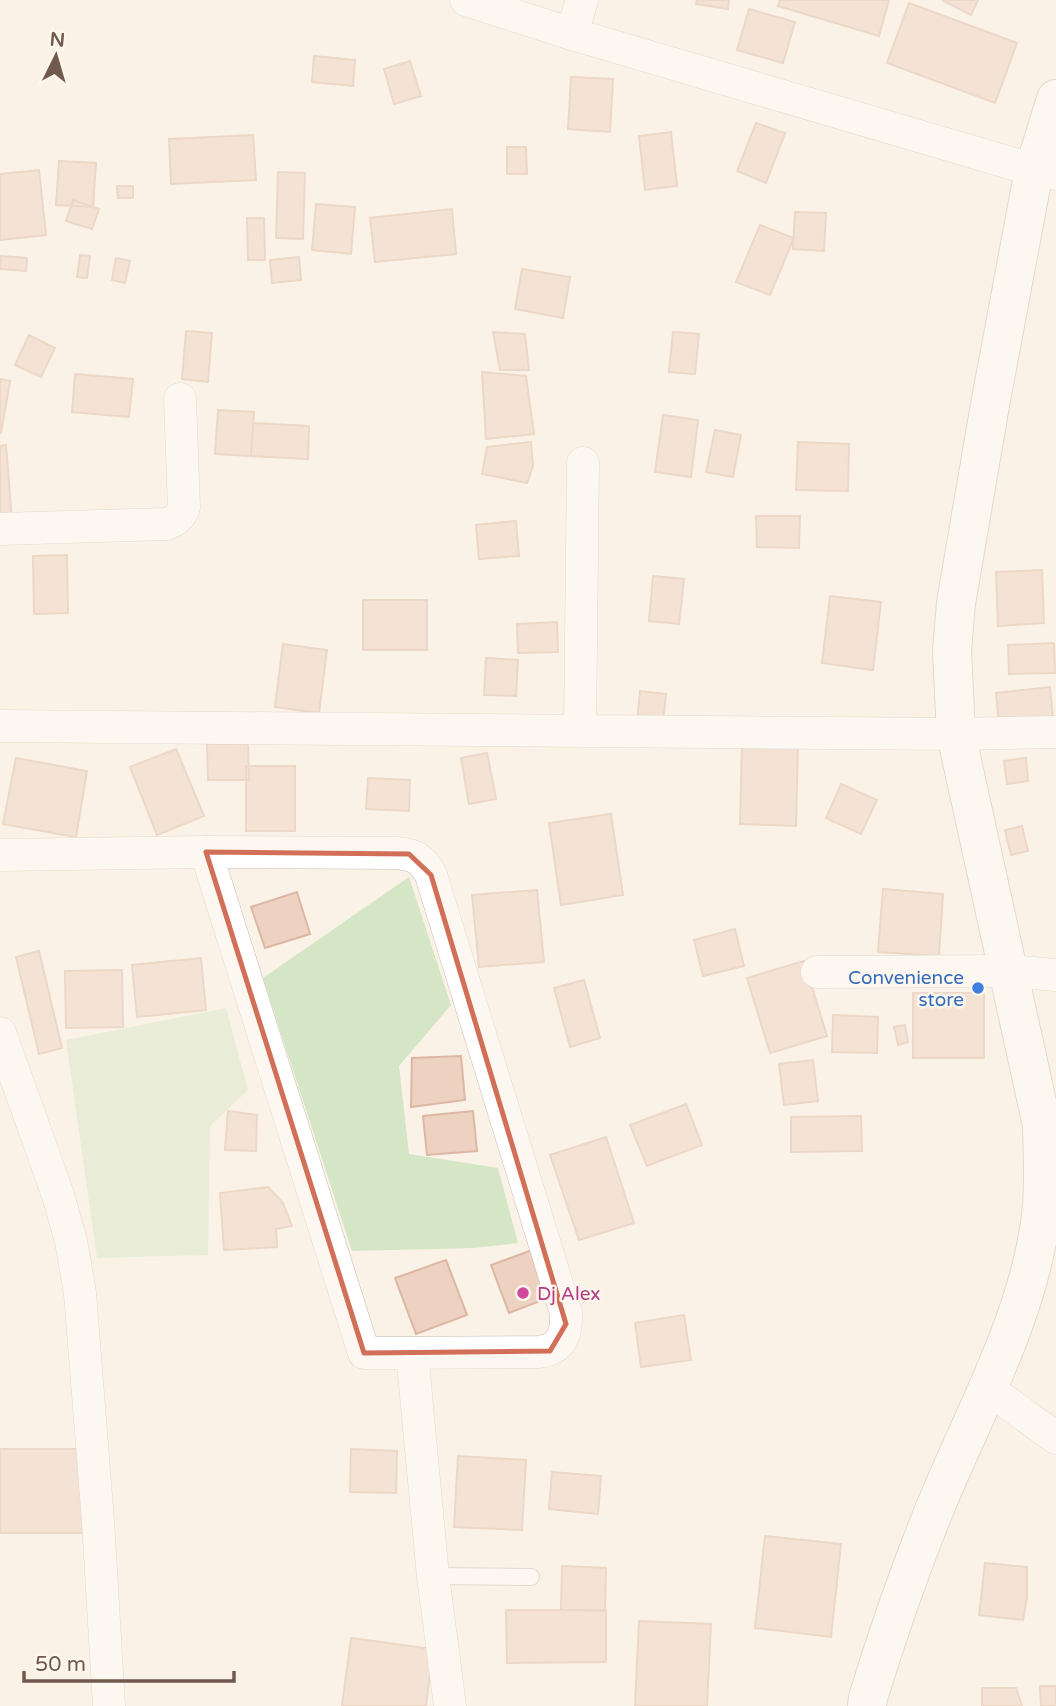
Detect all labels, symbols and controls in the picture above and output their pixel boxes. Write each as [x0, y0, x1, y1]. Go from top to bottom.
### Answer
north arrow [21, 21, 91, 91]
text: N [49, 28, 66, 52]
place label: Convenience store [848, 967, 964, 1011]
marker: Convenience store [970, 980, 986, 996]
place label: Dj Alex [537, 1283, 601, 1305]
marker: Dj Alex [515, 1285, 531, 1301]
scale bar [24, 1640, 234, 1684]
text: 50 m [35, 1652, 86, 1677]

